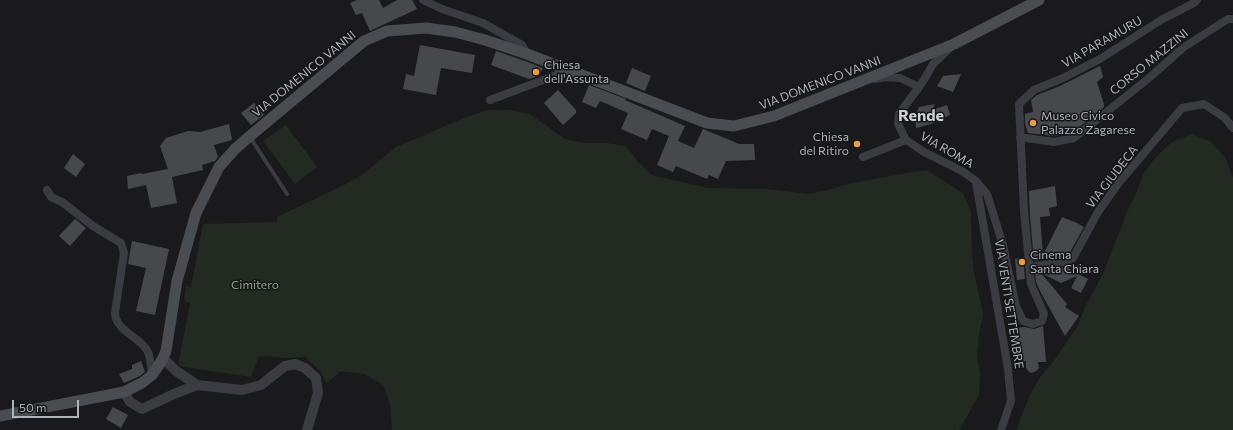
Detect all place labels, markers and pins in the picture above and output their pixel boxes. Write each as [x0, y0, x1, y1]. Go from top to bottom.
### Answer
place label: Chiesa dell'Assunta [544, 58, 609, 86]
marker: Chiesa dell'Assunta [531, 67, 541, 77]
place label: Museo Civico Palazzo Zagarese [1041, 109, 1135, 137]
marker: Museo Civico Palazzo Zagarese [1028, 118, 1038, 128]
place label: Chiesa del Ritiro [800, 130, 849, 158]
marker: Chiesa del Ritiro [852, 139, 862, 149]
place label: Cinema Santa Chiara [1030, 248, 1099, 276]
marker: Cinema Santa Chiara [1017, 257, 1027, 267]

